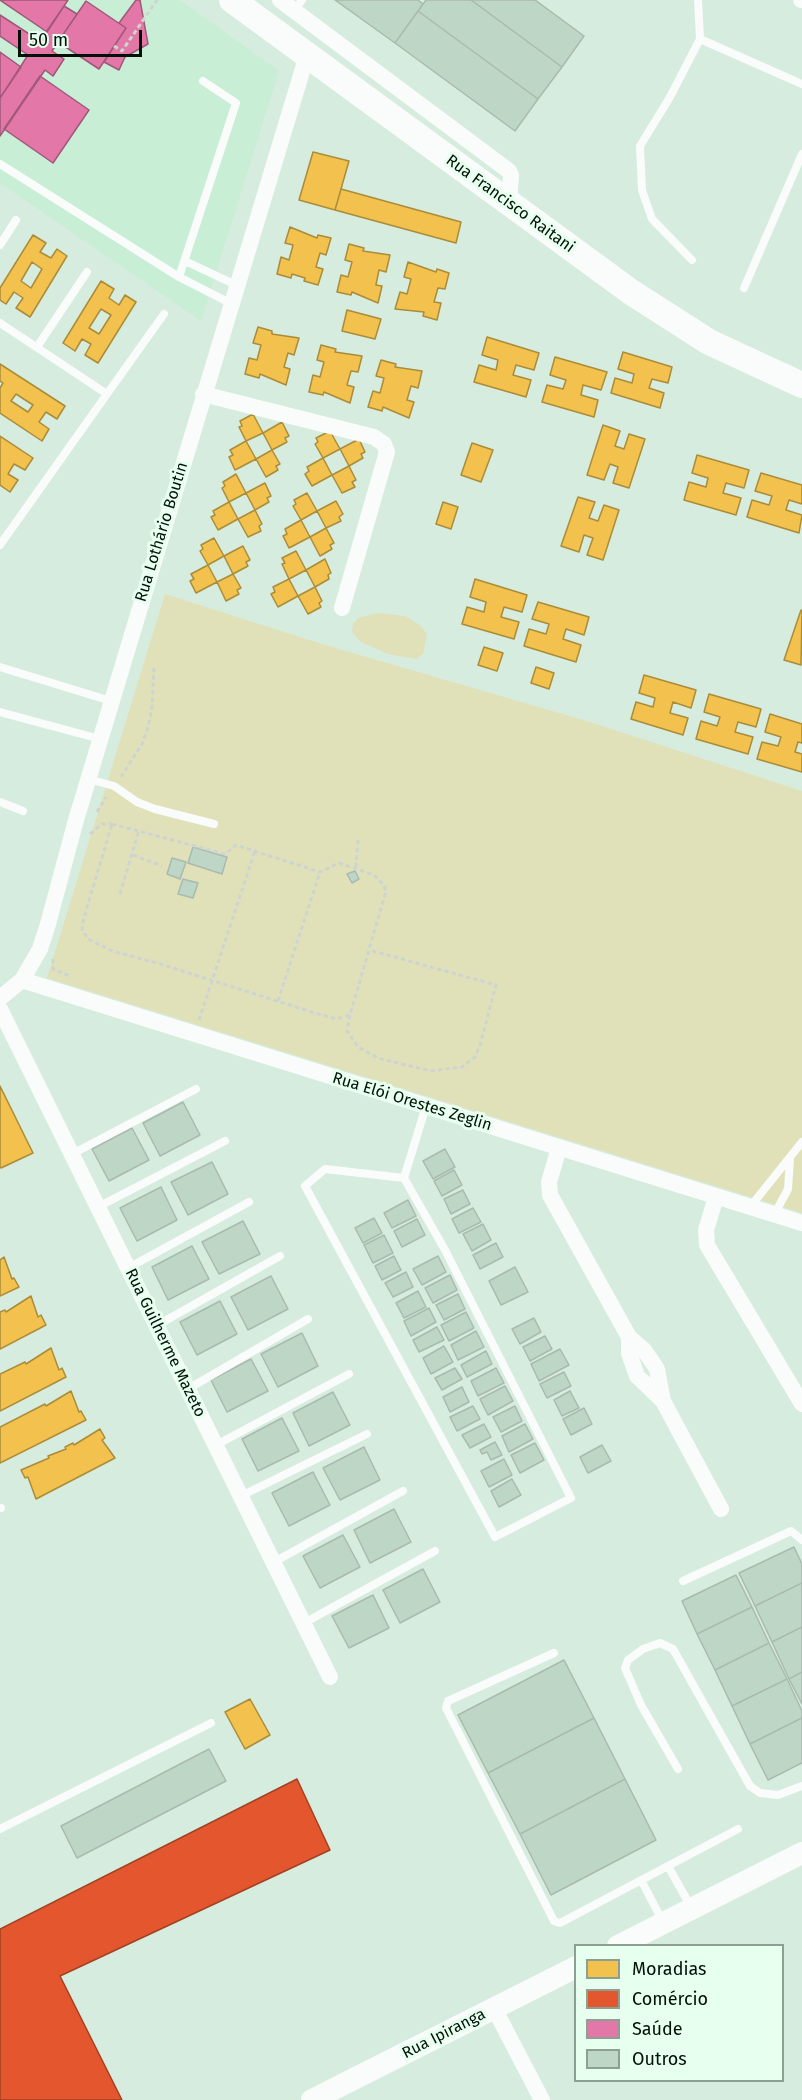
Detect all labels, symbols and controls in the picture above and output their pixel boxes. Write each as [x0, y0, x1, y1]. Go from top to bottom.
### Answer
scale bar [21, 18, 146, 56]
text: 50 m [29, 29, 68, 51]
street label: Rua Francisco Raitani [442, 151, 578, 257]
street label: Rua Lothário Boutin [132, 460, 192, 604]
street label: Rua Elói Orestes Zeglin [330, 1069, 494, 1135]
street label: Rua Guilherme Mazeto [121, 1265, 209, 1421]
legend [574, 1944, 784, 2082]
text: Moradias [632, 1958, 706, 1980]
text: Comércio [632, 1988, 708, 2010]
street label: Rua Ipiranga [399, 2005, 489, 2063]
text: Saúde [632, 2018, 683, 2040]
text: Outros [632, 2048, 687, 2070]

